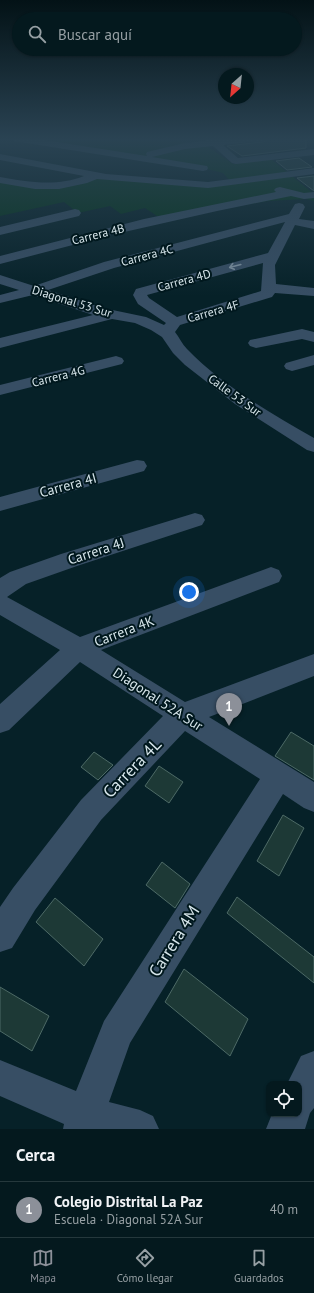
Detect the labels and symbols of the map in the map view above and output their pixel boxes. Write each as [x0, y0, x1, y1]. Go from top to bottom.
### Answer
north arrow [218, 68, 254, 104]
street label: Carrera 4B [70, 220, 126, 248]
street label: Carrera 4C [119, 241, 175, 269]
one-way arrow [228, 263, 241, 271]
street label: Carrera 4D [156, 266, 212, 294]
street label: Diagonal 53 Sur [30, 282, 114, 320]
street label: Carrera 4F [186, 297, 240, 325]
street label: Carrera 4G [30, 362, 86, 390]
street label: Calle 53 Sur [205, 371, 265, 419]
street label: Carrera 4I [37, 469, 99, 501]
street label: Carrera 4J [65, 533, 127, 569]
your location [179, 582, 199, 602]
street label: Carrera 4K [91, 611, 157, 651]
street label: Diagonal 52A Sur [110, 663, 207, 735]
pin: 1 [216, 693, 242, 726]
street label: Carrera 4L [98, 733, 166, 803]
street label: Carrera 4M [144, 901, 204, 981]

